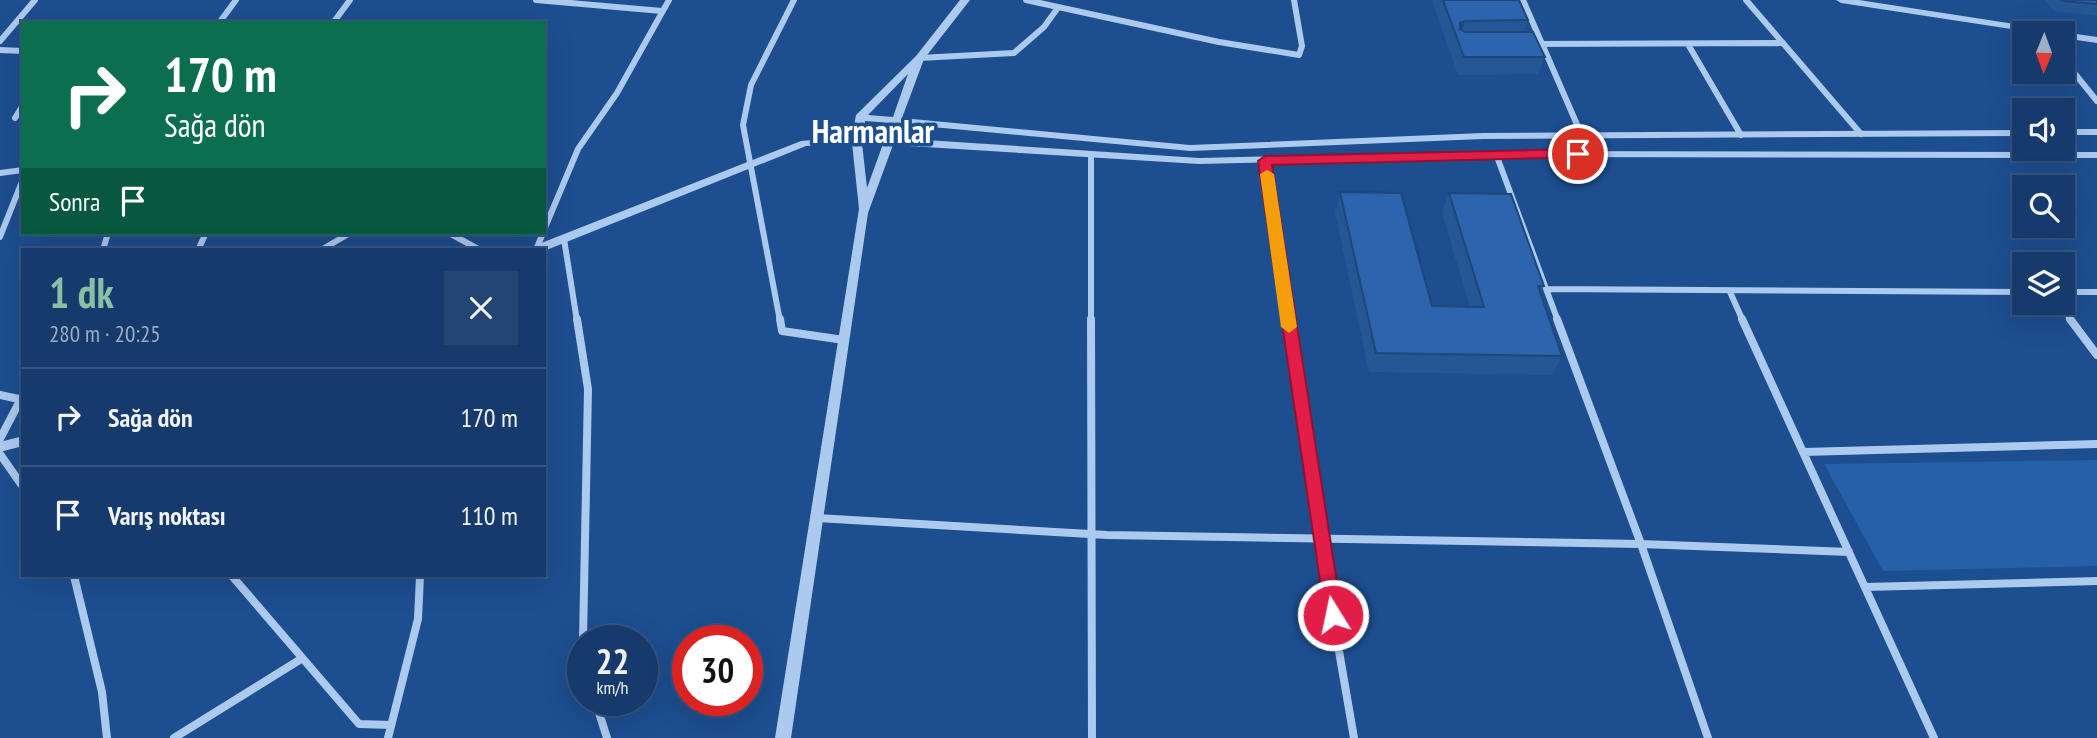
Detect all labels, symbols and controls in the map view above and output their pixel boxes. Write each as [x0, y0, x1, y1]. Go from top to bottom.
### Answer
north arrow [2012, 21, 2076, 84]
map controls [2012, 21, 2075, 315]
text: 170 m [164, 42, 277, 106]
icon: right [49, 49, 140, 140]
button: sound [2012, 98, 2075, 161]
text: Sağa dön [164, 104, 266, 146]
district label: Harmanlar [812, 109, 935, 152]
pin [1548, 124, 1608, 184]
icon: arrive [1559, 135, 1597, 173]
button: search [2012, 175, 2075, 238]
icon: arrive [114, 182, 152, 220]
text: Sonra [49, 185, 100, 218]
button: layers [2012, 252, 2075, 315]
text: 1 dk [49, 265, 114, 320]
button: close [444, 271, 518, 345]
text: 280 m · 20:25 [49, 319, 161, 348]
icon: right [49, 398, 87, 436]
text: Sağa dön [108, 401, 193, 434]
text: 170 m [460, 401, 518, 434]
icon: arrive [49, 496, 87, 534]
text: Varış noktası [108, 499, 226, 532]
text: 110 m [460, 499, 518, 532]
position arrow [1296, 578, 1370, 652]
speed limit sign: 30 [672, 625, 763, 716]
text: 22 [596, 638, 629, 684]
text: km/h [597, 676, 628, 699]

